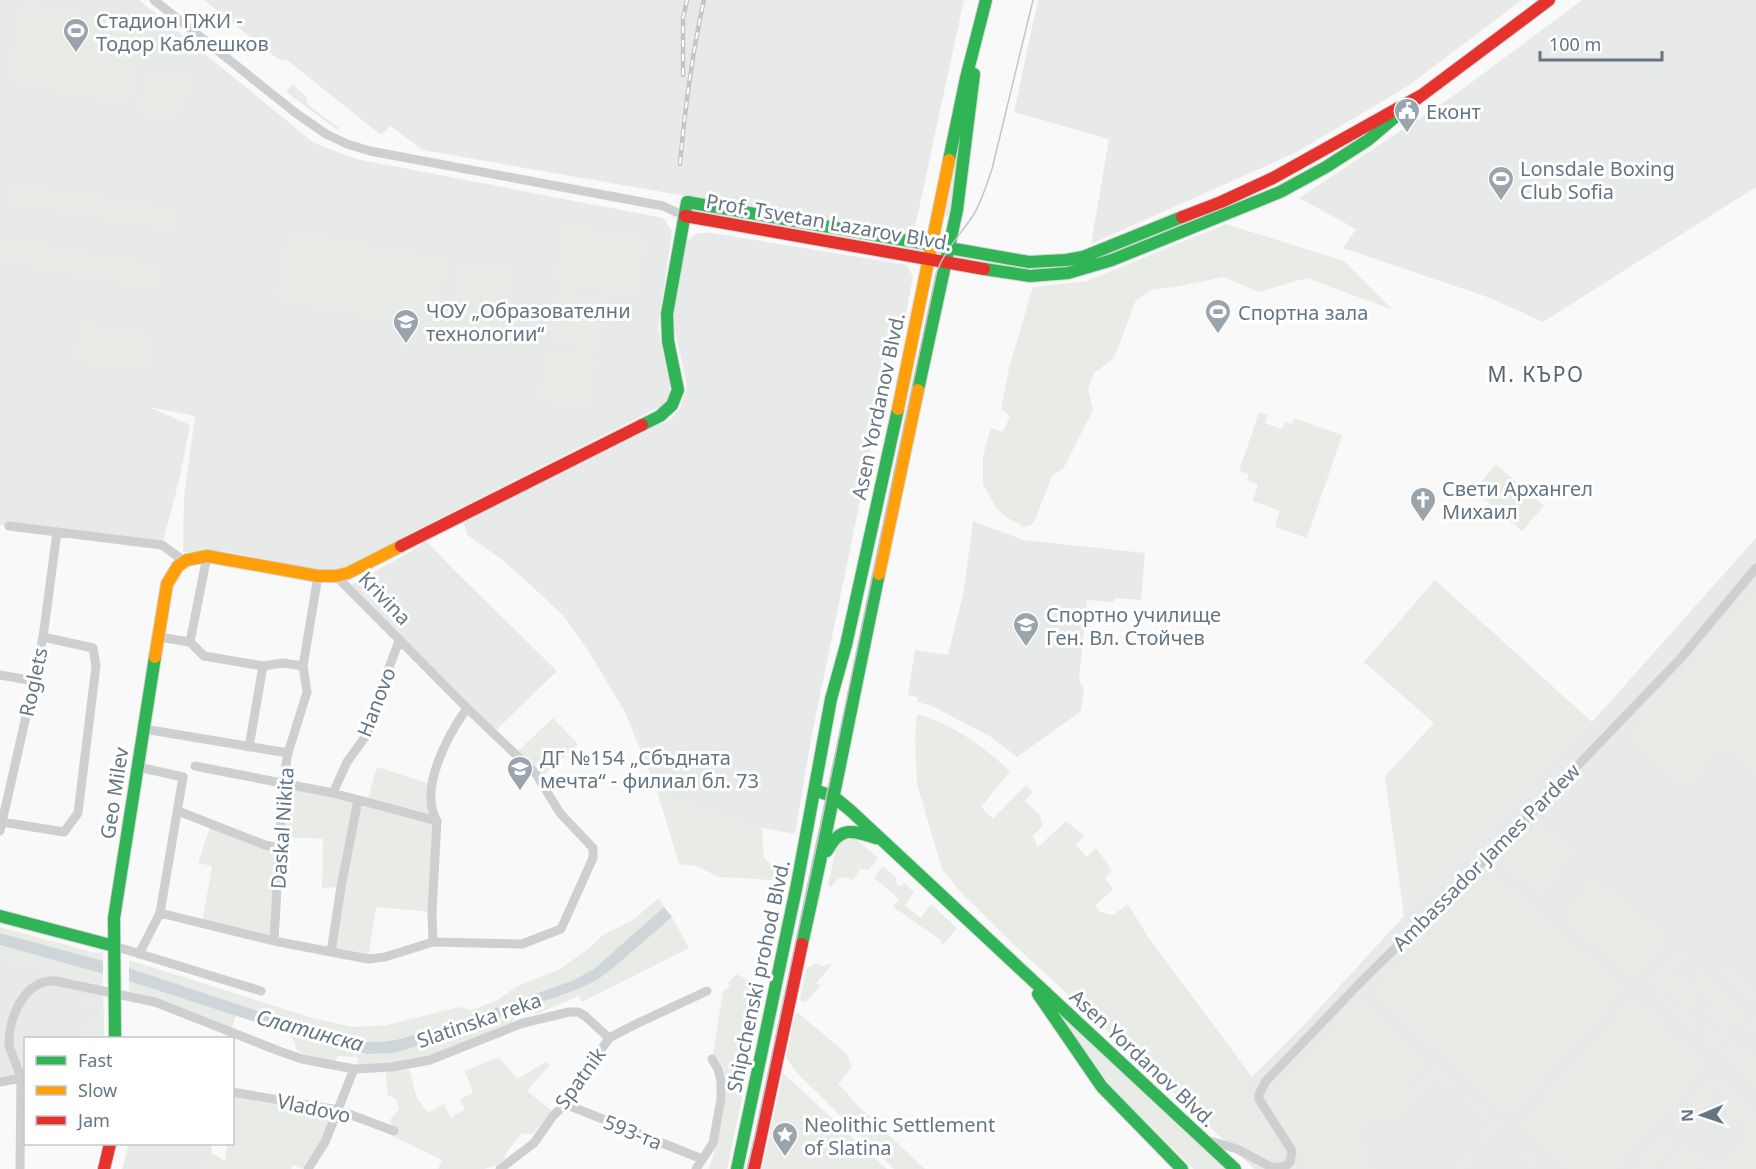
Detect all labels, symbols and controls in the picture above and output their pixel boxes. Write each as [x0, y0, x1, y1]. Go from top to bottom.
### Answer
place label: Стадион ПЖИ - Тодор Каблешков [96, 7, 269, 57]
sports icon: Стадион ПЖИ - Тодор Каблешков [61, 16, 91, 54]
scale bar [1540, 24, 1662, 62]
text: 100 m [1549, 32, 1601, 56]
public building icon: Еконт [1392, 96, 1422, 134]
place label: Еконт [1426, 98, 1481, 125]
place label: Lonsdale Boxing Club Sofia [1520, 155, 1675, 205]
sports icon: Lonsdale Boxing Club Sofia [1486, 164, 1516, 202]
street label: Prof. Tsvetan Lazarov Blvd. [704, 187, 954, 257]
place label: ЧОУ „Образователни технологии“ [426, 297, 631, 347]
sports icon: Спортна зала [1203, 297, 1233, 335]
place label: Спортна зала [1238, 299, 1368, 326]
school or university icon: ЧОУ „Образователни технологии“ [391, 307, 421, 345]
street label: Asen Yordanov Blvd. [845, 310, 911, 502]
district label: М. КЪРО [1488, 360, 1584, 388]
place label: Свети Архангел Михаил [1442, 475, 1593, 525]
church icon: Свети Архангел Михаил [1408, 485, 1438, 523]
street label: Krivina [353, 565, 417, 631]
place label: Спортно училище Ген. Вл. Стойчев [1046, 601, 1221, 651]
school or university icon: Спортно училище Ген. Вл. Стойчев [1011, 610, 1041, 648]
street label: Roglets [13, 645, 53, 719]
street label: Hanovo [350, 663, 402, 741]
street label: Geo Milev [93, 744, 135, 841]
place label: ДГ №154 „Сбъдната мечта“ - филиал бл. 73 [540, 744, 759, 794]
school or university icon: ДГ №154 „Сбъдната мечта“ - филиал бл. 73 [505, 754, 535, 792]
street label: Ambassador James Pardew [1386, 757, 1586, 957]
street label: Daskal Nikita [264, 766, 300, 890]
street label: Shipchenski prohod Blvd. [720, 857, 796, 1095]
street label: Asen Yordanov Blvd. [1064, 983, 1222, 1133]
street label: Slatinska reka [413, 986, 545, 1054]
water label: Слатинска [253, 1002, 367, 1058]
legend [24, 1037, 234, 1145]
street label: Spatnik [549, 1042, 612, 1114]
text: Fast [78, 1048, 113, 1072]
text: Slow [78, 1078, 117, 1102]
north arrow [1672, 1085, 1732, 1145]
street label: Vladovo [275, 1087, 353, 1129]
text: Jam [76, 1108, 110, 1132]
street label: 593-та [600, 1108, 666, 1156]
text: N [1676, 1109, 1698, 1122]
place label: Neolithic Settlement of Slatina [804, 1111, 995, 1161]
place icon: Neolithic Settlement of Slatina [770, 1120, 800, 1158]

